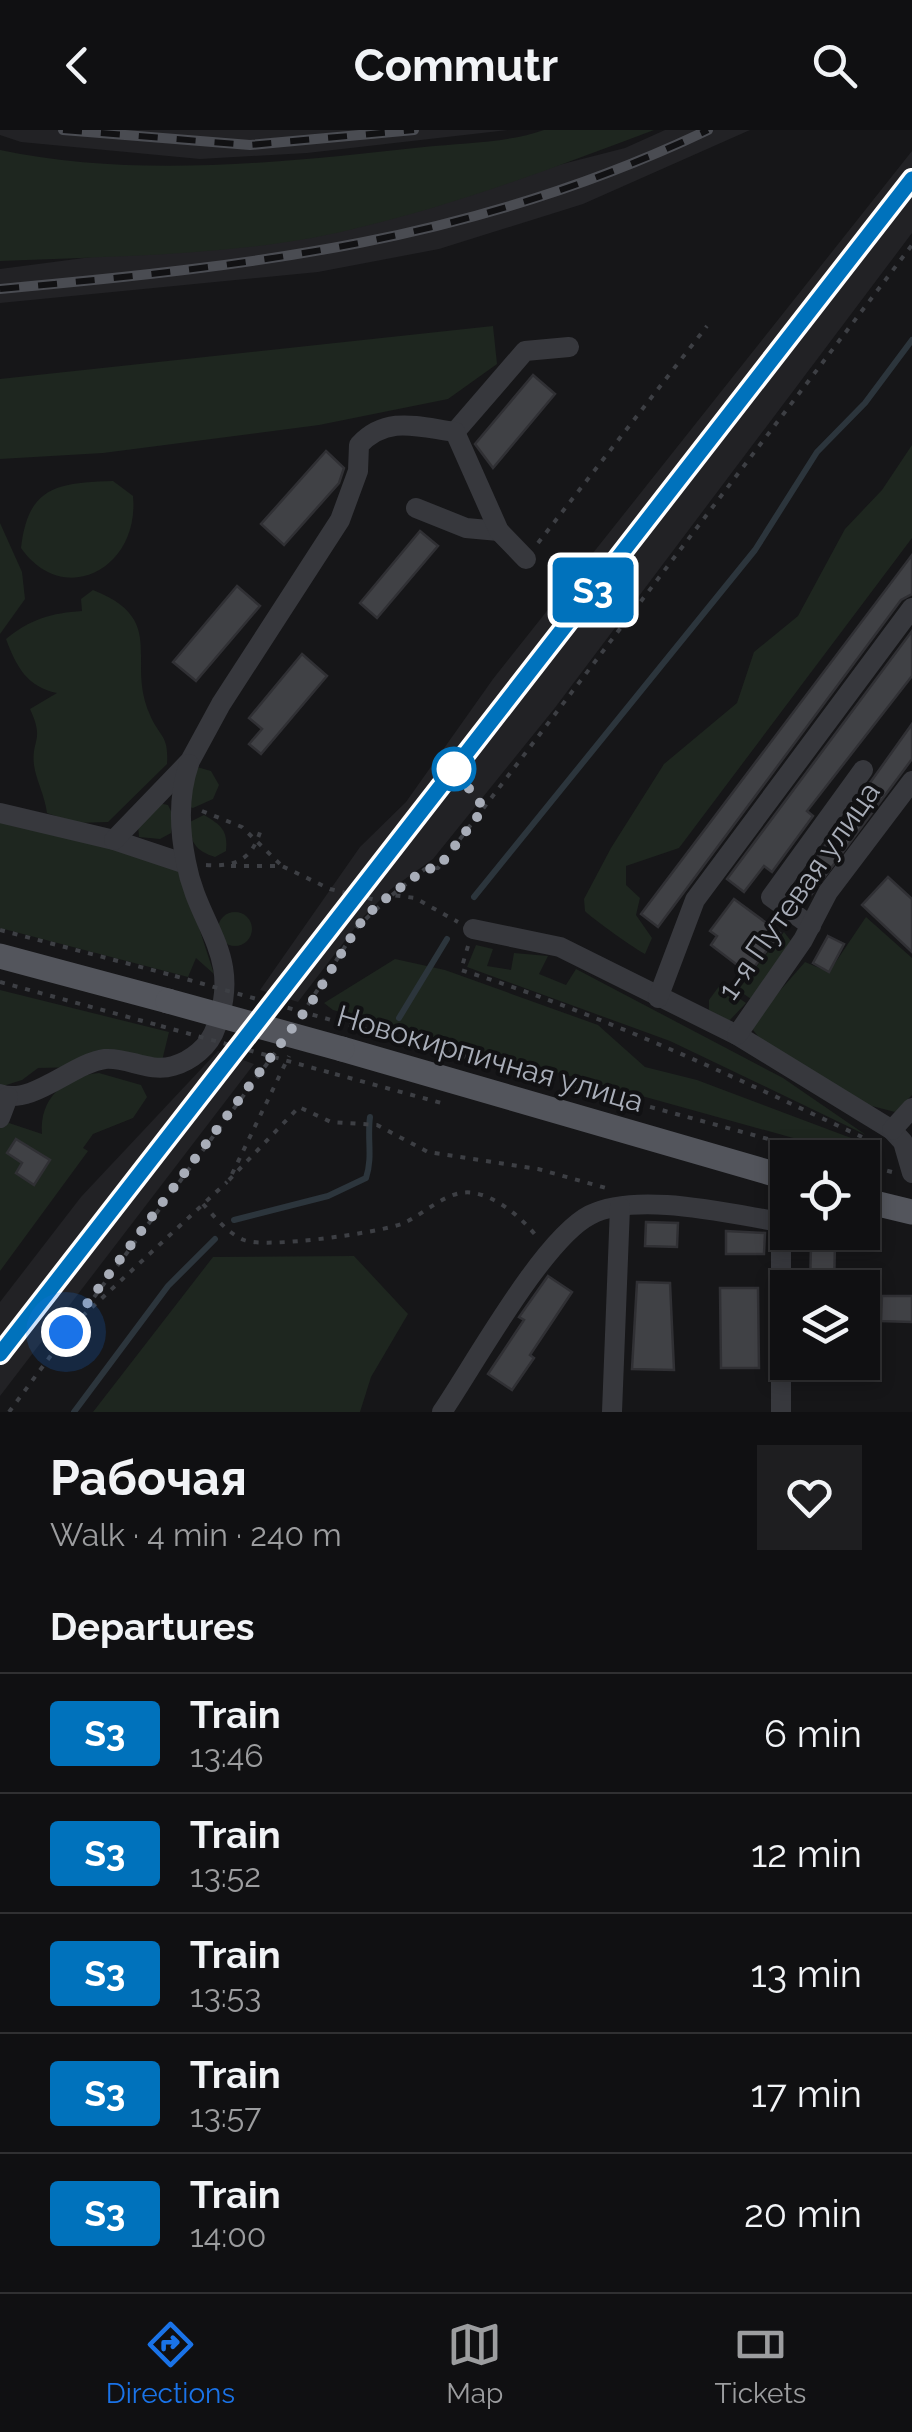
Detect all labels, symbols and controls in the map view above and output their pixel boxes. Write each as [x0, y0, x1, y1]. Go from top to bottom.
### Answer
icon: back [50, 38, 105, 93]
icon: search [807, 38, 862, 93]
text: Commutr [354, 39, 558, 92]
line badge: S3 [548, 558, 638, 622]
text: S3 [573, 570, 613, 611]
unlabelled marker [433, 748, 475, 790]
street label: 1-я Путевая улица [710, 775, 887, 1006]
street label: Новокирпичная улица [333, 998, 647, 1119]
map controls [770, 1140, 880, 1380]
button: locate [770, 1140, 880, 1250]
button: layers [770, 1270, 880, 1380]
your location [41, 1307, 91, 1357]
button: heart [757, 1445, 862, 1550]
text: Рабочая [50, 1450, 247, 1506]
text: Walk · 4 min · 240 m [50, 1516, 342, 1553]
text: Departures [50, 1604, 255, 1649]
text: Train [190, 1692, 281, 1737]
text: 6 min [764, 1711, 862, 1756]
text: S3 [85, 1713, 125, 1754]
text: 13:46 [190, 1737, 264, 1774]
text: Train [190, 1812, 281, 1857]
text: 12 min [751, 1831, 862, 1876]
text: S3 [85, 1833, 125, 1874]
text: 13:52 [190, 1857, 261, 1894]
text: Train [190, 1932, 281, 1977]
text: 13 min [750, 1951, 862, 1996]
text: S3 [85, 1953, 125, 1994]
text: 13:53 [190, 1977, 261, 2014]
text: Train [190, 2052, 281, 2097]
text: 17 min [751, 2071, 862, 2116]
text: S3 [85, 2073, 125, 2114]
text: 13:57 [190, 2097, 261, 2134]
text: Train [190, 2172, 281, 2217]
text: 20 min [744, 2191, 862, 2236]
text: S3 [85, 2193, 125, 2234]
text: 14:00 [190, 2217, 266, 2254]
tab: Directions [106, 2317, 235, 2410]
tab: Map [446, 2317, 503, 2410]
tab: Tickets [714, 2317, 806, 2410]

